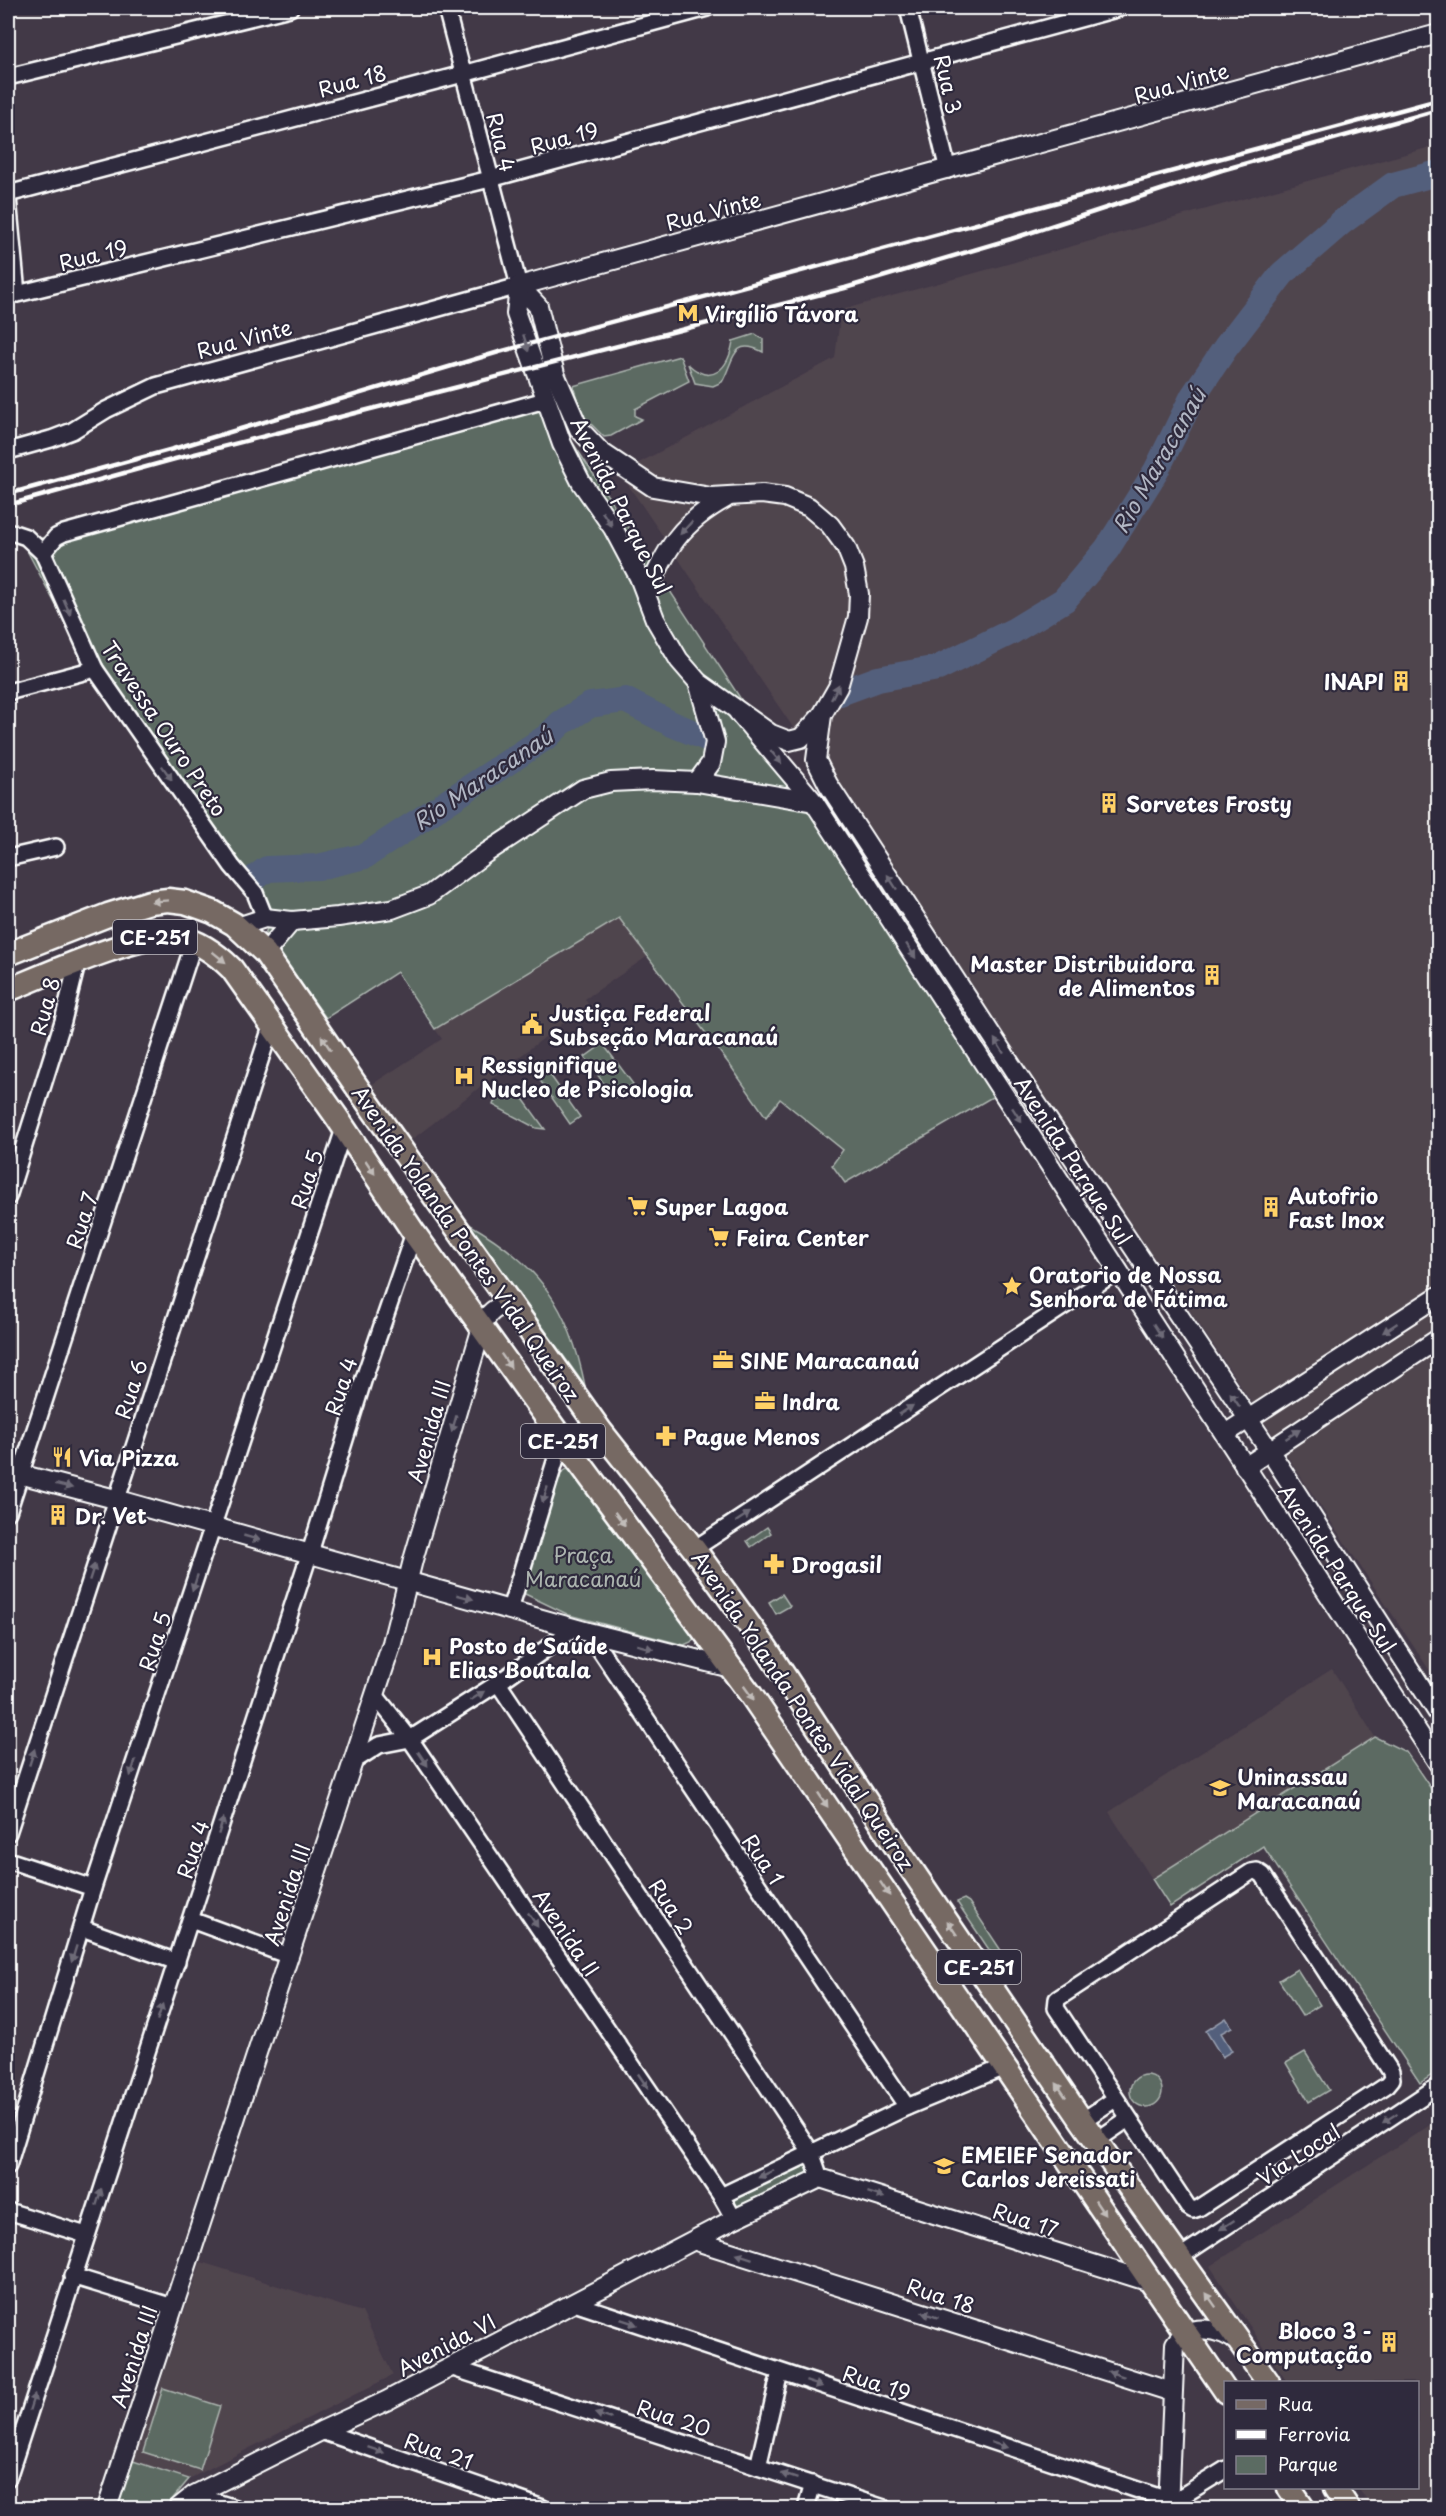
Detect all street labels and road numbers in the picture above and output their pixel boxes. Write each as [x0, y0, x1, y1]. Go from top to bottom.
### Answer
street label: Rua 3 [927, 51, 971, 117]
street label: Rua Vinte [1130, 53, 1232, 111]
street label: Rua 18 [314, 56, 390, 104]
street label: Rua 4 [479, 109, 525, 175]
street label: Rua 19 [526, 113, 602, 161]
street label: Rua Vinte [662, 182, 764, 238]
street label: Rua 19 [55, 230, 131, 278]
street label: Rua Vinte [193, 310, 295, 366]
street label: Avenida Parque Sul [563, 411, 681, 599]
street label: Travessa Ouro Preto [94, 634, 236, 822]
road number: CE-251 [113, 920, 197, 954]
street label: Rua 8 [21, 973, 67, 1039]
street label: Avenida Parque Sul [1007, 1070, 1141, 1250]
street label: Avenida Yolanda Pontes Vidal Queiroz [345, 1078, 589, 1408]
street label: Rua 5 [281, 1145, 331, 1213]
street label: Rua 7 [57, 1187, 105, 1253]
street label: Rua 4 [315, 1352, 365, 1420]
street label: Rua 6 [105, 1355, 155, 1423]
street label: Avenida III [398, 1376, 458, 1486]
road number: CE-251 [521, 1424, 605, 1458]
street label: Avenida Parque Sul [1271, 1478, 1405, 1658]
street label: Avenida Yolanda Pontes Vidal Queiroz [685, 1544, 923, 1876]
street label: Rua 5 [129, 1607, 179, 1675]
street label: Rua 4 [167, 1815, 217, 1883]
street label: Rua 1 [735, 1827, 793, 1891]
street label: Avenida III [254, 1839, 318, 1949]
street label: Rua 2 [642, 1872, 702, 1940]
street label: Avenida II [526, 1882, 608, 1982]
road number: CE-251 [937, 1950, 1021, 1984]
street label: Via Local [1250, 2115, 1346, 2193]
street label: Rua 17 [989, 2193, 1063, 2245]
street label: Rua 18 [903, 2269, 979, 2321]
street label: Avenida III [101, 2301, 165, 2411]
street label: Avenida VI [391, 2305, 501, 2383]
street label: Rua 19 [839, 2356, 915, 2408]
street label: Rua 20 [633, 2390, 715, 2444]
street label: Rua 21 [400, 2423, 478, 2477]

